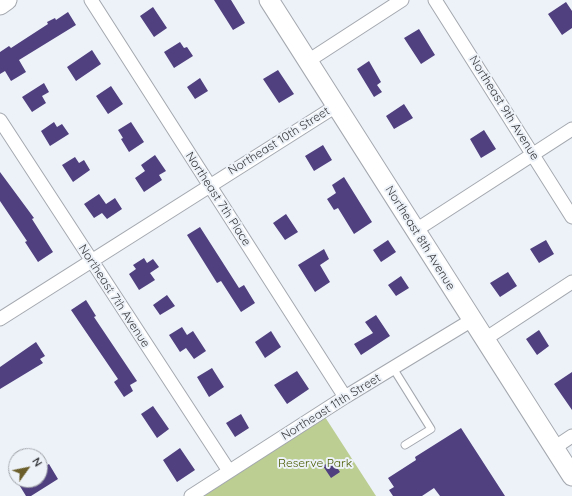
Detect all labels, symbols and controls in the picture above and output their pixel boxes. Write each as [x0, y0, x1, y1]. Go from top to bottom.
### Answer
street label: Northeast 9th Avenue [466, 53, 542, 163]
street label: Northeast 10th Street [226, 104, 332, 178]
street label: Northeast 7th Place [182, 149, 254, 249]
street label: Northeast 8th Avenue [382, 183, 458, 293]
street label: Northeast 7th Avenue [75, 242, 153, 350]
street label: Northeast 11th Street [279, 371, 383, 443]
north arrow [8, 448, 48, 488]
text: N [29, 455, 45, 469]
park label: Reserve Park [278, 456, 352, 470]

